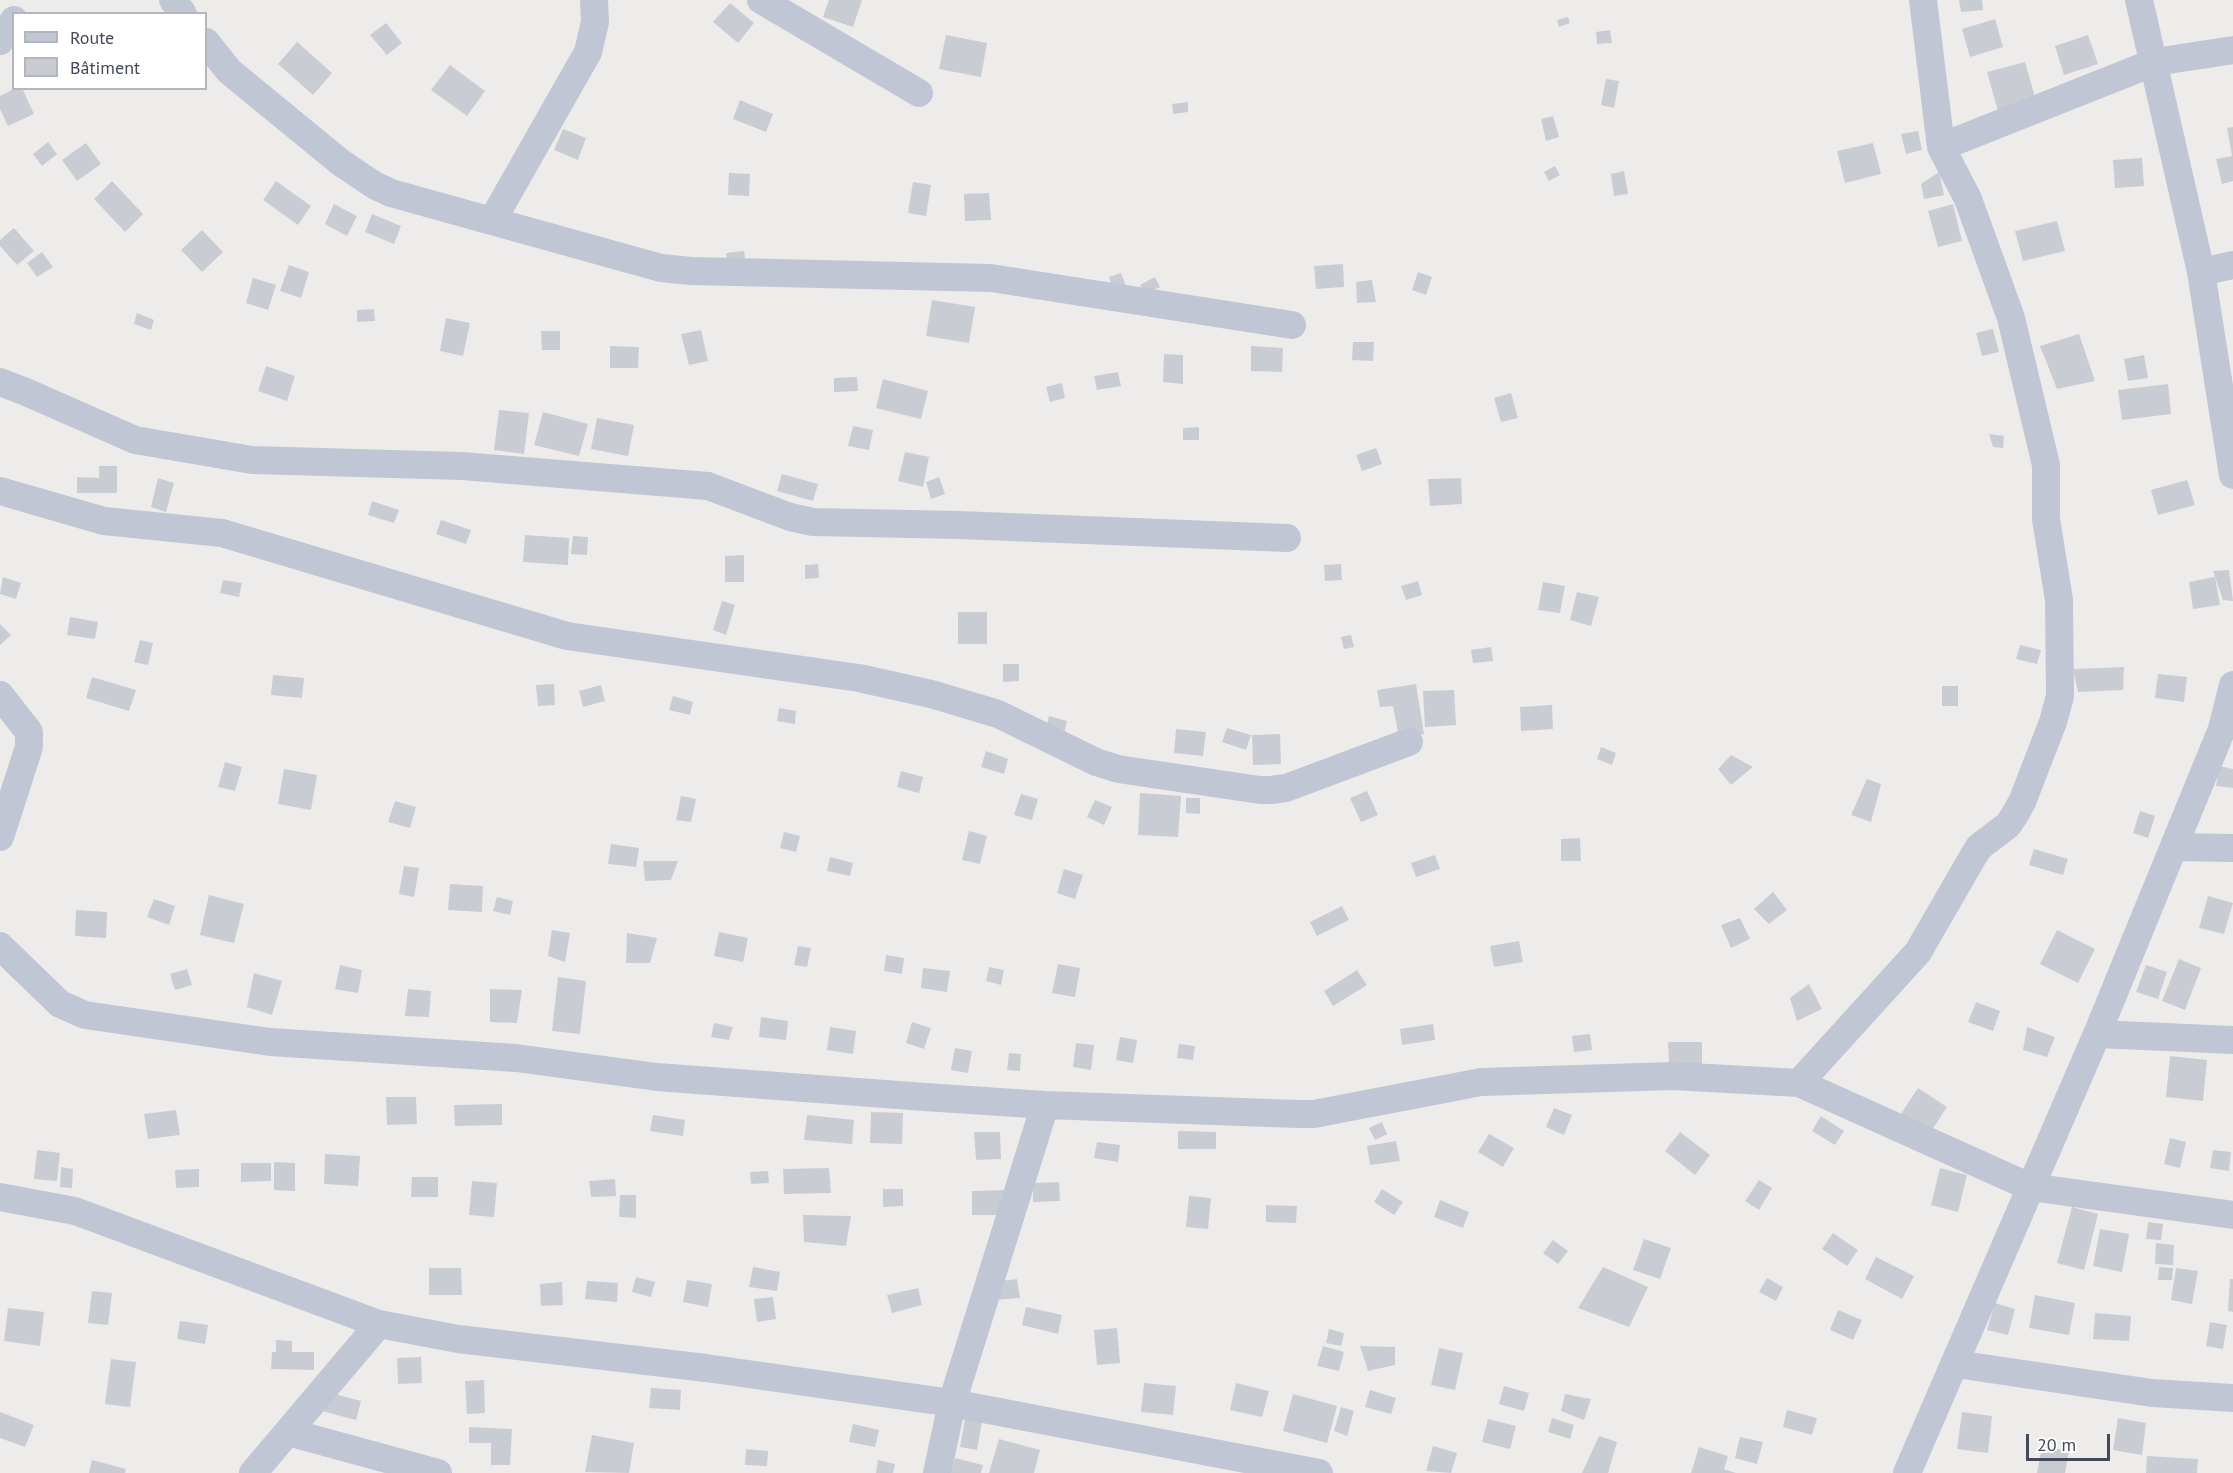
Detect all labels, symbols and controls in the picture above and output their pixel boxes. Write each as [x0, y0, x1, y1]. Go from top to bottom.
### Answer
legend [12, 12, 207, 90]
text: Route [70, 26, 114, 49]
text: Bâtiment [70, 56, 140, 79]
scale bar [2029, 1422, 2113, 1460]
text: 20 m [2037, 1433, 2076, 1456]

